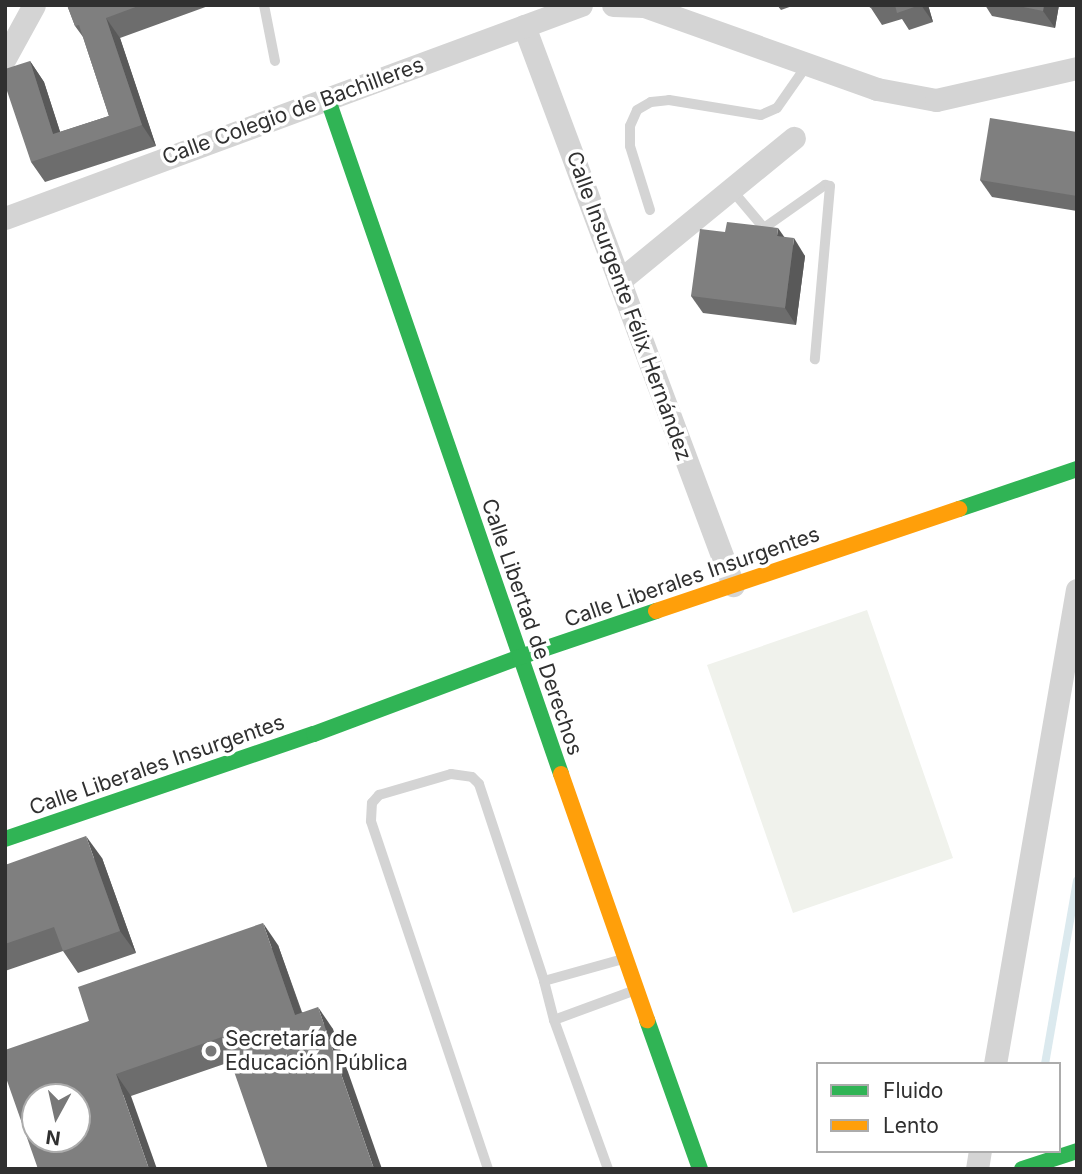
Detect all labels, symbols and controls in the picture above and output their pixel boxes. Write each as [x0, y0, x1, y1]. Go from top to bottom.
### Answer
street label: Calle Colegio de Bachilleres [159, 52, 427, 170]
street label: Calle Insurgente Félix Hernández [561, 148, 697, 464]
street label: Calle Libertad de Derechos [476, 495, 588, 759]
street label: Calle Liberales Insurgentes [561, 521, 823, 633]
street label: Calle Liberales Insurgentes [26, 709, 288, 821]
place label: Secretaría de Educación Pública [225, 1026, 408, 1076]
marker: Secretaría de Educación Pública [203, 1043, 219, 1059]
legend [816, 1062, 1061, 1153]
text: Fluido [883, 1078, 943, 1103]
north arrow [21, 1083, 91, 1153]
text: Lento [883, 1113, 939, 1138]
text: N [45, 1125, 62, 1150]

